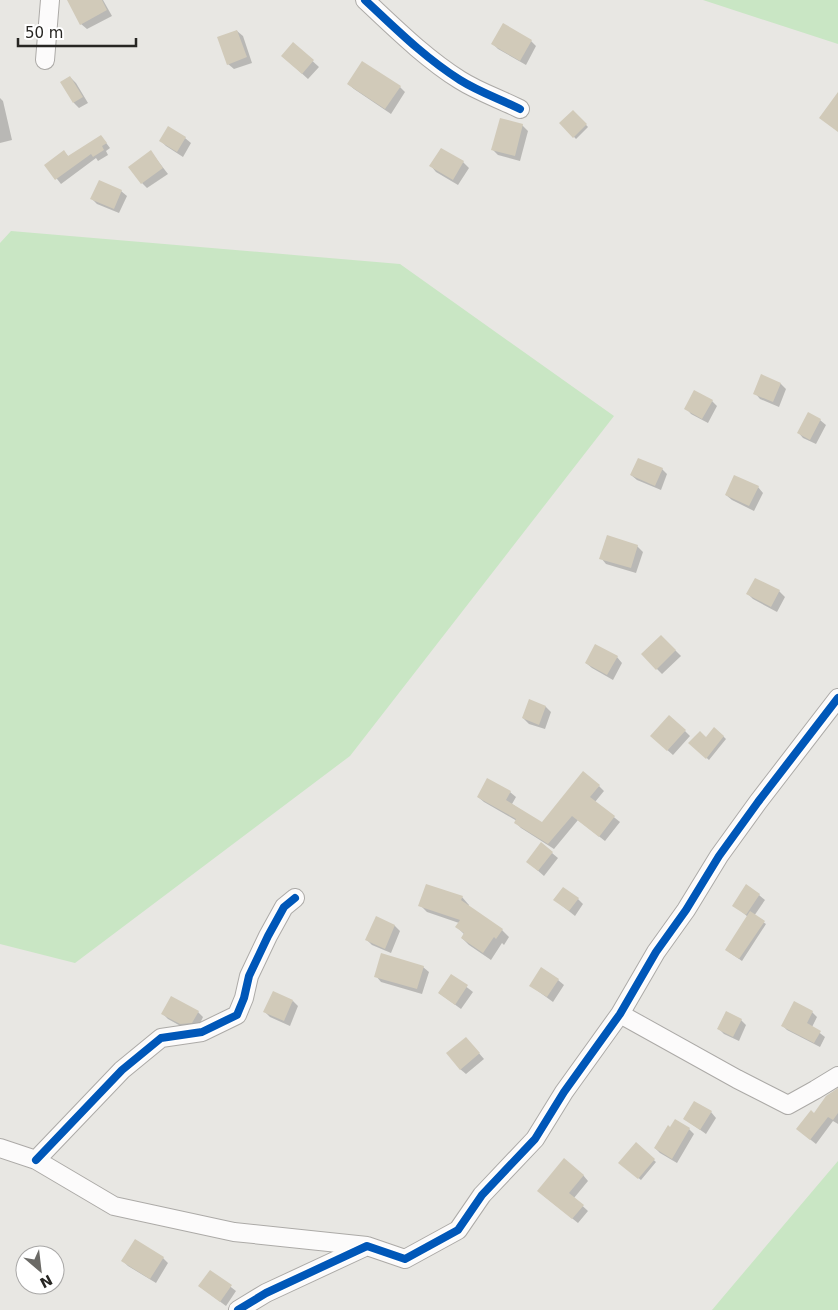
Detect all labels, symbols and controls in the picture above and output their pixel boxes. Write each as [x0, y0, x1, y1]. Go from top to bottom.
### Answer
scale bar [18, 15, 135, 47]
text: 50 m [25, 24, 63, 42]
north arrow [15, 1245, 65, 1295]
text: N [37, 1272, 55, 1291]

